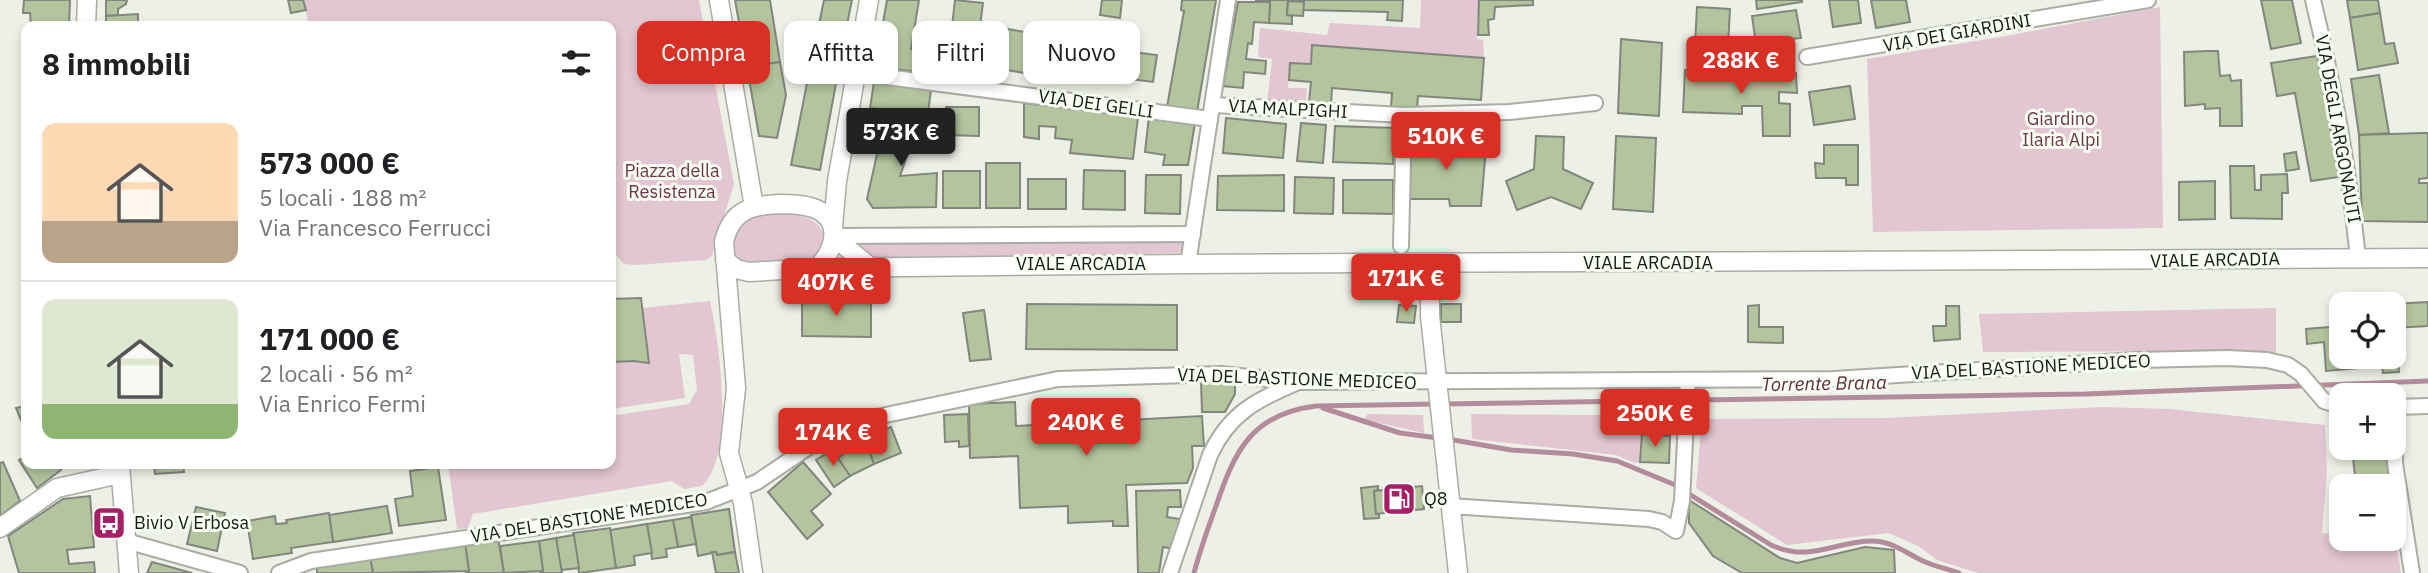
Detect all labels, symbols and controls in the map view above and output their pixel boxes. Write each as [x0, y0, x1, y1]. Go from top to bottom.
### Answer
street label: VIA DEI GIARDINI [1881, 8, 2033, 57]
chip: Compra [637, 21, 770, 84]
chip: Affitta [784, 21, 898, 84]
chip: Filtri [912, 21, 1009, 84]
chip: Nuovo [1023, 21, 1140, 84]
street label: VIA DEGLI ARGONAUTI [2311, 33, 2366, 225]
pin: 288K € [1684, 36, 1798, 96]
text: 8 immobili [42, 44, 191, 83]
icon: filters [557, 44, 595, 82]
text: 288K € [1702, 44, 1780, 74]
street label: VIA DEI GELLI [1037, 84, 1155, 123]
street label: VIA MALPIGHI [1228, 94, 1348, 123]
park label: Giardino Ilaria Alpi [2022, 107, 2100, 151]
pin: 573K € [844, 108, 958, 168]
pin: 510K € [1389, 113, 1503, 172]
text: 573K € [862, 116, 940, 146]
text: 510K € [1407, 120, 1485, 150]
text: 573 000 € [259, 143, 400, 182]
icon: home [98, 151, 182, 235]
park label: Piazza della Resistenza [624, 159, 720, 203]
text: 5 locali · 188 m² [259, 182, 426, 212]
text: Via Francesco Ferrucci [259, 212, 491, 242]
street label: VIALE ARCADIA [2150, 247, 2281, 272]
street label: VIALE ARCADIA [1583, 251, 1713, 274]
street label: VIALE ARCADIA [1016, 252, 1146, 275]
pin: 171K € [1349, 254, 1463, 314]
pin: 407K € [779, 258, 893, 318]
text: 171K € [1367, 262, 1445, 292]
text: 407K € [797, 266, 875, 296]
map controls [2329, 292, 2406, 551]
button: locate [2329, 292, 2406, 369]
text: 171 000 € [259, 319, 400, 358]
icon: home [98, 327, 182, 411]
street label: VIA DEL BASTIONE MEDICEO [1911, 349, 2151, 384]
text: 2 locali · 56 m² [259, 358, 413, 388]
street label: VIA DEL BASTIONE MEDICEO [1177, 363, 1417, 394]
water label: Torrente Brana [1761, 370, 1887, 396]
button: + [2329, 383, 2406, 460]
text: Via Enrico Fermi [259, 388, 426, 418]
pin: 250K € [1598, 390, 1712, 449]
text: 250K € [1616, 397, 1694, 427]
pin: 240K € [1029, 398, 1143, 458]
text: 240K € [1047, 406, 1125, 436]
pin: 174K € [776, 408, 890, 468]
text: 174K € [794, 416, 872, 446]
button: − [2329, 474, 2406, 551]
fuel station icon: Q8 [1380, 480, 1418, 518]
street label: VIA DEL BASTIONE MEDICEO [469, 487, 709, 548]
place label: Q8 [1424, 487, 1448, 510]
bus stop icon: Bivio V Erbosa [90, 504, 128, 542]
place label: Bivio V Erbosa [134, 511, 250, 534]

